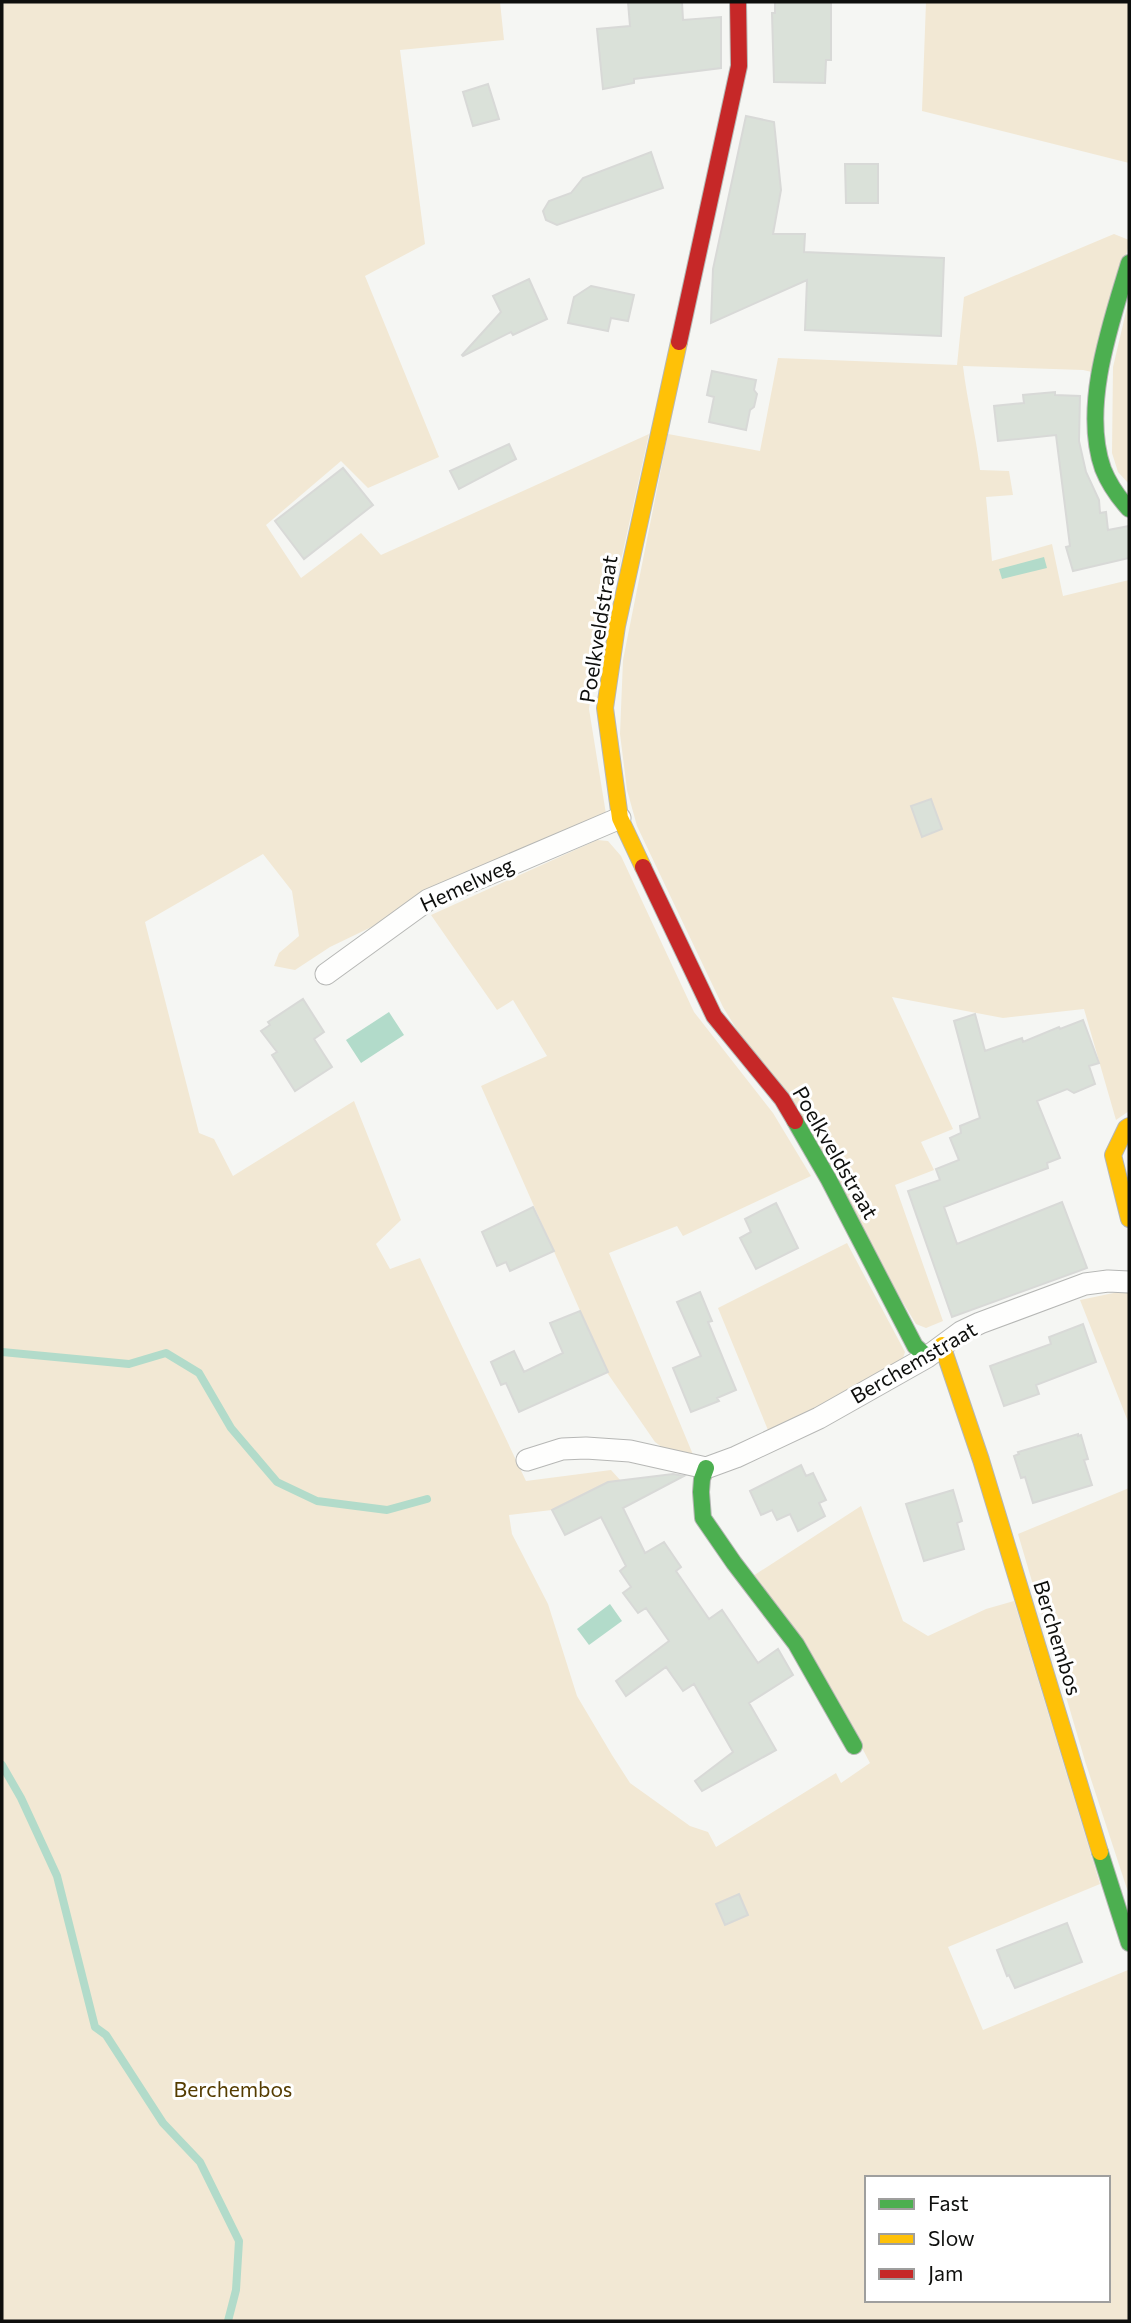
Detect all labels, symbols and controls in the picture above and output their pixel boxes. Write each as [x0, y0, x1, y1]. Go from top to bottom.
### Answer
street label: Poelkveldstraat [574, 553, 622, 704]
street label: Hemelweg [416, 851, 517, 916]
street label: Poelkveldstraat [788, 1081, 884, 1223]
street label: Berchemstraat [846, 1316, 981, 1408]
street label: Berchembos [1029, 1577, 1088, 1698]
park label: Berchembos [174, 2076, 292, 2101]
legend [865, 2176, 1110, 2302]
text: Fast [928, 2190, 969, 2215]
text: Slow [928, 2225, 975, 2250]
text: Jam [928, 2260, 963, 2285]

